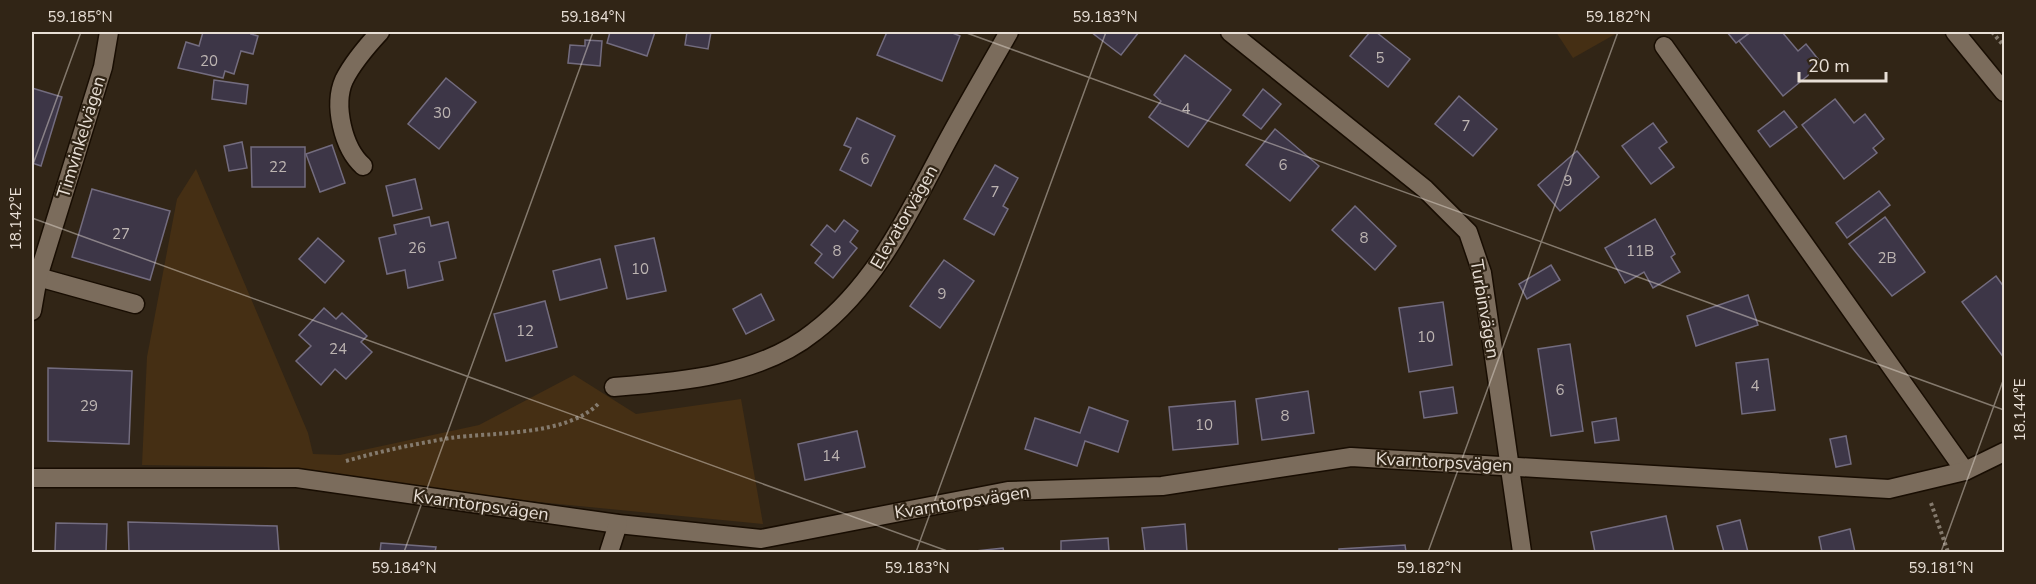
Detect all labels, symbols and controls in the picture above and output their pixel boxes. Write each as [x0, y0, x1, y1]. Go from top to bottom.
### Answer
text: 59.185°N [47, 7, 113, 27]
text: 59.184°N [560, 7, 626, 27]
text: 59.183°N [1072, 7, 1138, 27]
text: 59.182°N [1585, 7, 1651, 27]
scale bar [1799, 45, 1886, 83]
house number: 5 [1375, 48, 1385, 68]
house number: 20 [200, 51, 218, 71]
text: 20 m [1808, 54, 1850, 78]
street label: Timvinkelvägen [51, 73, 111, 201]
house number: 4 [1181, 99, 1191, 119]
house number: 30 [433, 103, 451, 123]
house number: 7 [1461, 116, 1471, 136]
house number: 6 [860, 149, 870, 169]
house number: 6 [1278, 155, 1288, 175]
house number: 22 [269, 157, 287, 177]
street label: Elevatorvägen [865, 161, 943, 273]
house number: 9 [1563, 171, 1573, 191]
house number: 7 [990, 182, 1000, 202]
text: 18.142°E [6, 188, 26, 250]
house number: 27 [112, 224, 130, 244]
house number: 8 [1359, 228, 1369, 248]
house number: 26 [408, 238, 426, 258]
house number: 8 [832, 241, 842, 261]
house number: 11B [1626, 241, 1654, 261]
house number: 2B [1877, 248, 1897, 268]
street label: Turbinvägen [1465, 258, 1505, 360]
house number: 10 [631, 259, 649, 279]
house number: 9 [937, 284, 947, 304]
house number: 12 [516, 321, 534, 341]
house number: 10 [1417, 327, 1435, 347]
house number: 24 [329, 339, 347, 359]
house number: 4 [1750, 376, 1760, 396]
text: 18.144°E [2010, 379, 2030, 441]
house number: 6 [1555, 380, 1565, 400]
house number: 29 [80, 396, 98, 416]
house number: 8 [1280, 406, 1290, 426]
house number: 10 [1195, 415, 1213, 435]
house number: 14 [822, 446, 840, 466]
street label: Kvarntorpsvägen [1375, 446, 1513, 478]
street label: Kvarntorpsvägen [893, 479, 1031, 525]
street label: Kvarntorpsvägen [412, 484, 550, 526]
text: 59.184°N [371, 558, 437, 578]
text: 59.183°N [884, 558, 950, 578]
text: 59.182°N [1396, 558, 1462, 578]
text: 59.181°N [1908, 558, 1974, 578]

